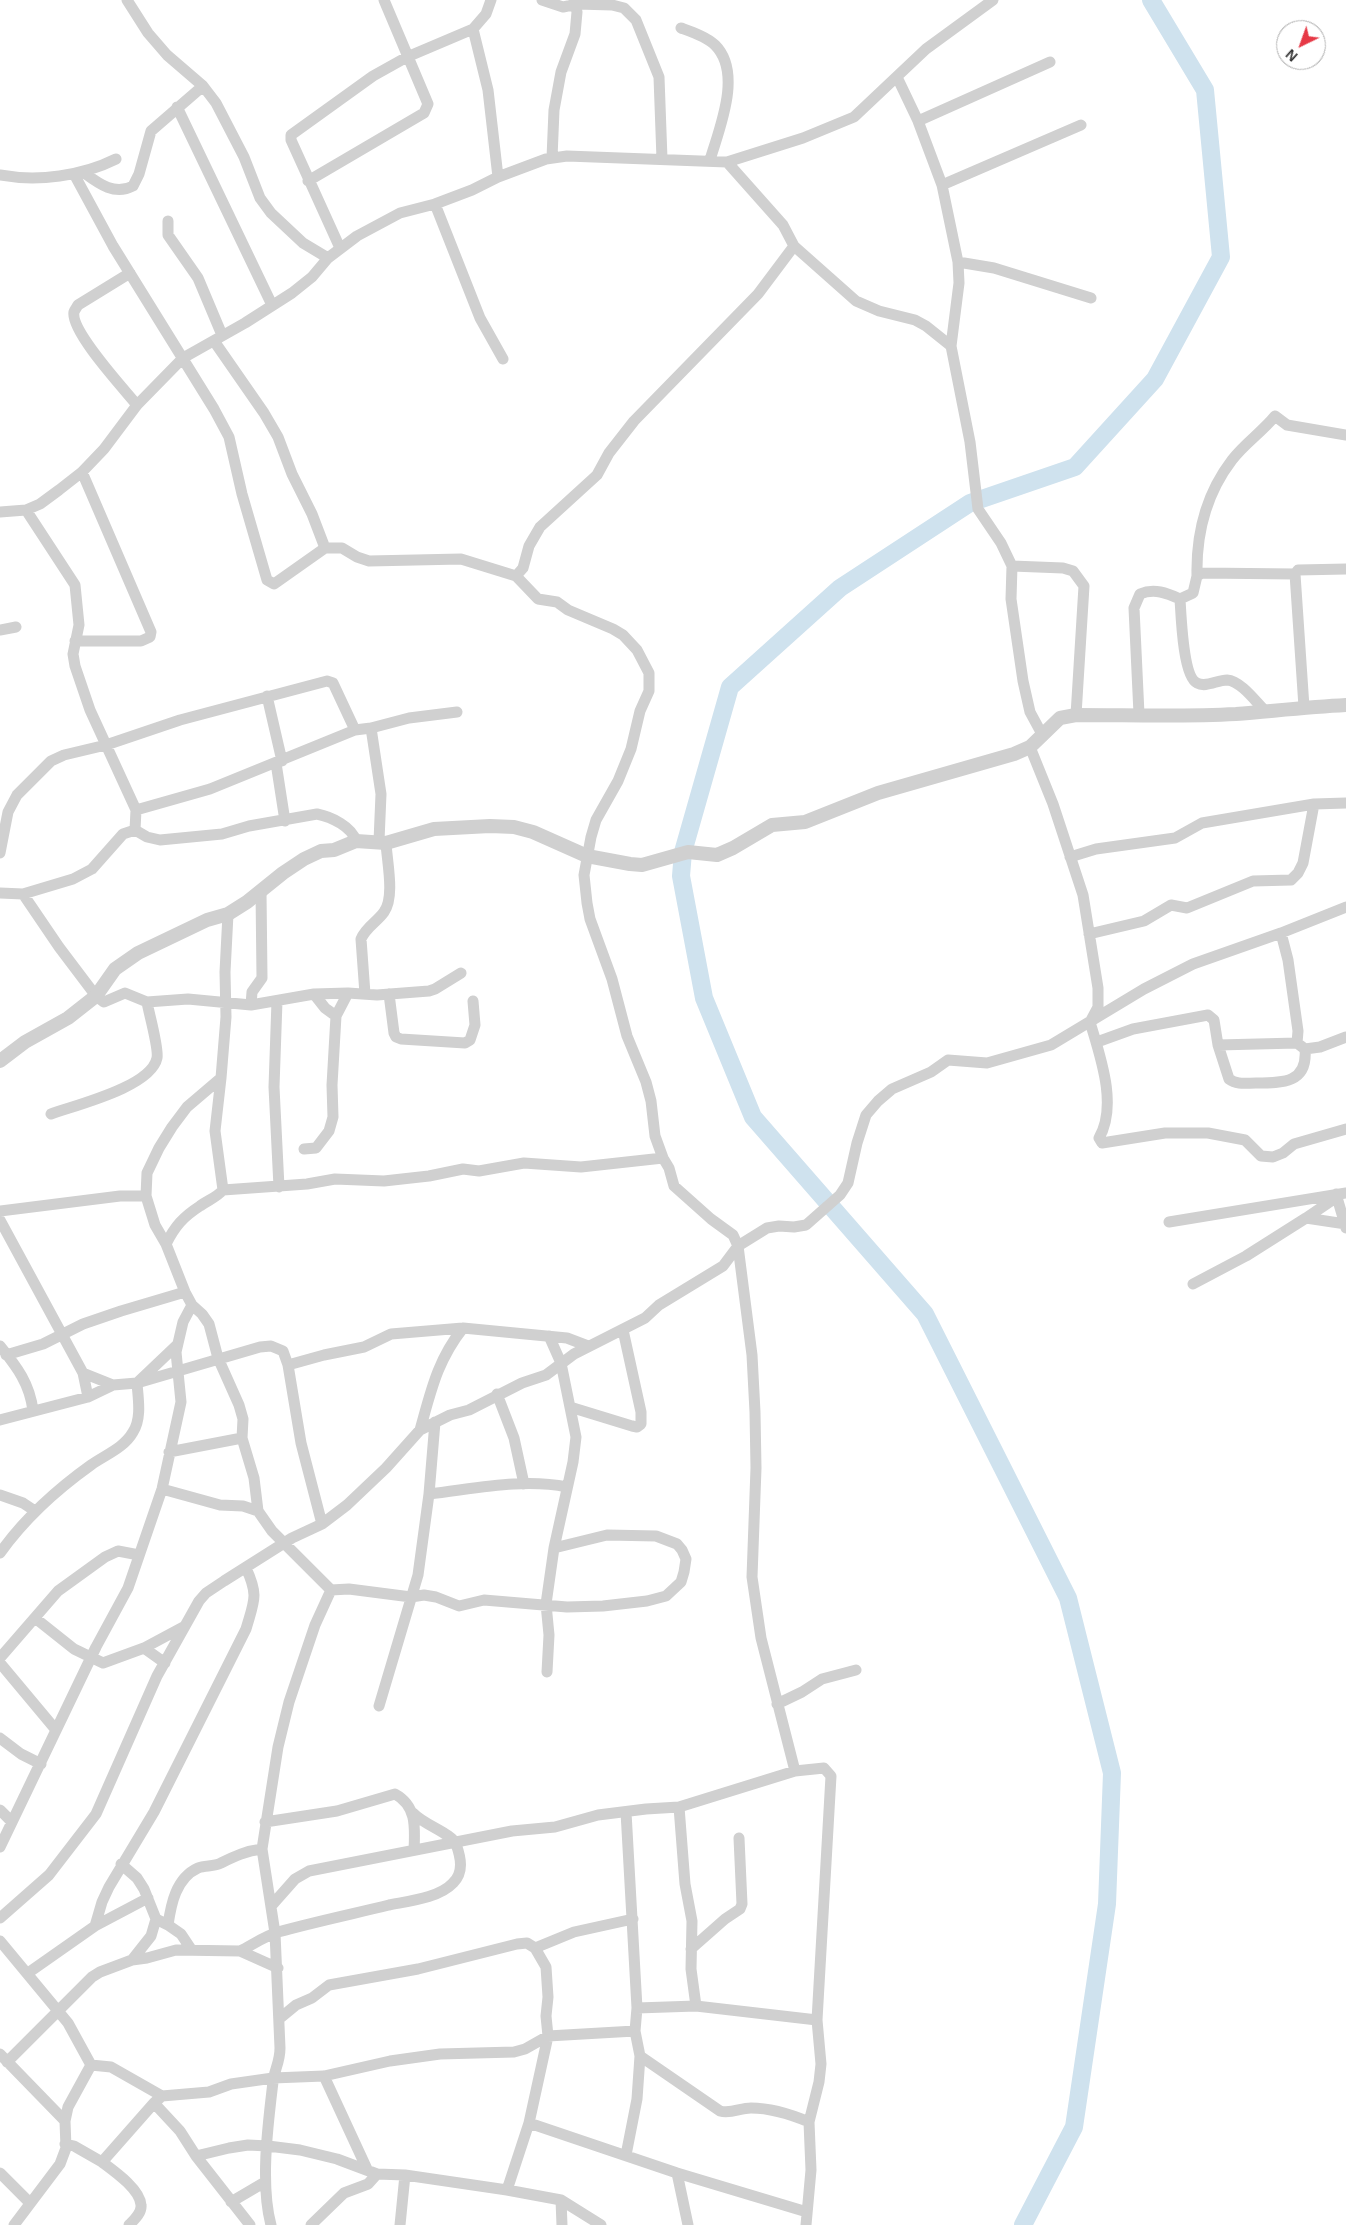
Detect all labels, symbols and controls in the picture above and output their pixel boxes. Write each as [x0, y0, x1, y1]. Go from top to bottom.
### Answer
north arrow [1276, 20, 1326, 70]
text: N [1283, 46, 1301, 65]

